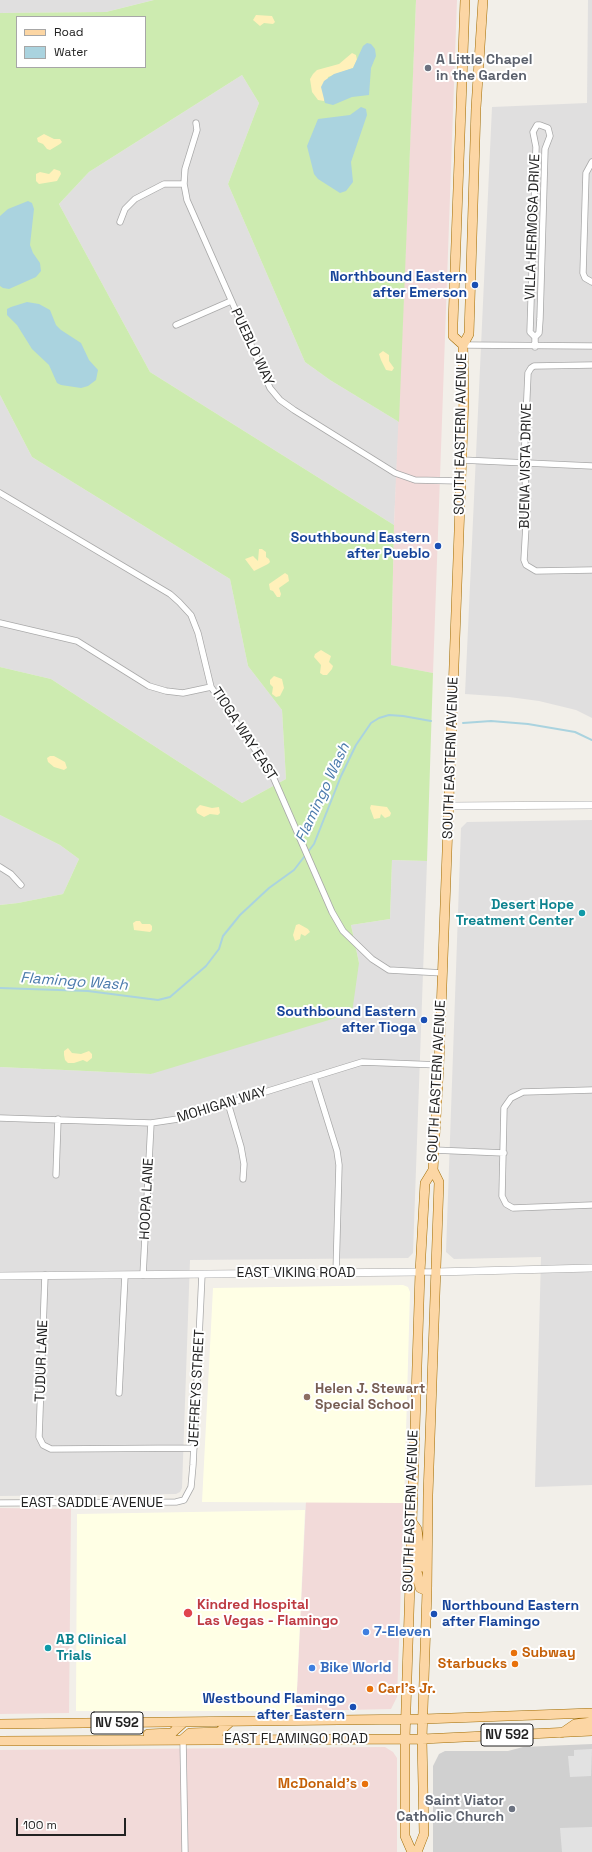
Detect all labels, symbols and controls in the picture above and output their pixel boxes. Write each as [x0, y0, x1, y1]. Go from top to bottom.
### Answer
legend [16, 16, 146, 68]
text: Road [54, 24, 83, 40]
text: Water [54, 44, 88, 60]
place label: A Little Chapel in the Garden [436, 52, 533, 84]
marker: A Little Chapel in the Garden [423, 63, 433, 73]
street label: VILLA HERMOSA DRIVE [522, 154, 544, 300]
place label: Northbound Eastern after Emerson [330, 269, 467, 302]
marker: Northbound Eastern after Emerson [470, 280, 480, 290]
street label: PUEBLO WAY [227, 306, 277, 388]
street label: SOUTH EASTERN AVENUE [451, 353, 471, 515]
street label: BUENA VISTA DRIVE [517, 403, 535, 529]
place label: Southbound Eastern after Pueblo [291, 530, 430, 562]
marker: Southbound Eastern after Pueblo [433, 541, 443, 551]
street label: SOUTH EASTERN AVENUE [440, 677, 462, 839]
street label: TIOGA WAY EAST [208, 684, 280, 784]
water label: Flamingo Wash [292, 740, 354, 846]
place label: Desert Hope Treatment Center [456, 897, 574, 930]
marker: Desert Hope Treatment Center [577, 908, 587, 918]
water label: Flamingo Wash [20, 969, 128, 995]
street label: SOUTH EASTERN AVENUE [424, 1000, 450, 1162]
place label: Southbound Eastern after Tioga [277, 1004, 416, 1036]
marker: Southbound Eastern after Tioga [419, 1015, 429, 1025]
street label: MOHIGAN WAY [175, 1083, 269, 1127]
street label: HOOPA LANE [136, 1158, 158, 1240]
street label: EAST VIKING ROAD [237, 1265, 355, 1281]
street label: TUDUR LANE [32, 1320, 52, 1402]
street label: JEFFREYS STREET [186, 1329, 208, 1447]
place label: Helen J. Stewart Special School [315, 1381, 425, 1414]
marker: Helen J. Stewart Special School [302, 1392, 312, 1402]
street label: SOUTH EASTERN AVENUE [400, 1430, 422, 1592]
street label: EAST SADDLE AVENUE [21, 1495, 163, 1511]
place label: Kindred Hospital Las Vegas - Flamingo [197, 1597, 338, 1630]
place label: Northbound Eastern after Flamingo [442, 1598, 579, 1630]
marker: Kindred Hospital Las Vegas - Flamingo [182, 1607, 194, 1619]
marker: Northbound Eastern after Flamingo [429, 1609, 439, 1619]
place label: 7-Eleven [374, 1624, 431, 1640]
marker: 7-Eleven [361, 1627, 371, 1637]
place label: AB Clinical Trials [56, 1632, 127, 1664]
marker: AB Clinical Trials [43, 1643, 53, 1653]
place label: Subway [522, 1645, 576, 1661]
marker: Subway [509, 1648, 519, 1658]
place label: Starbucks [438, 1656, 507, 1672]
marker: Starbucks [510, 1659, 520, 1669]
place label: Bike World [320, 1660, 391, 1676]
marker: Bike World [307, 1663, 317, 1673]
place label: Carl's Jr. [378, 1681, 436, 1697]
marker: Carl's Jr. [365, 1684, 375, 1694]
place label: Westbound Flamingo after Eastern [203, 1691, 345, 1724]
marker: Westbound Flamingo after Eastern [348, 1702, 358, 1712]
road number: NV 592 [91, 1712, 143, 1734]
road number: NV 592 [481, 1724, 533, 1746]
street label: EAST FLAMINGO ROAD [224, 1731, 368, 1747]
place label: McDonald's [278, 1776, 357, 1792]
marker: McDonald's [360, 1779, 370, 1789]
place label: Saint Viator Catholic Church [396, 1793, 504, 1826]
marker: Saint Viator Catholic Church [507, 1804, 517, 1814]
scale bar [18, 1810, 128, 1836]
text: 100 m [23, 1817, 57, 1833]

